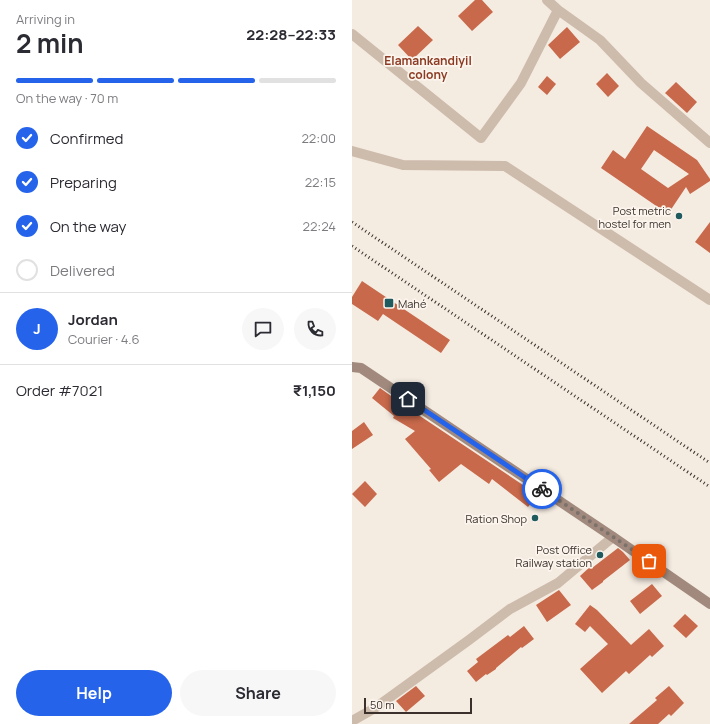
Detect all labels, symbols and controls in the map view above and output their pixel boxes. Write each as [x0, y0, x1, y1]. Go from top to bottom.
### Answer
text: Arriving in [16, 10, 75, 28]
text: 22:28–22:33 [246, 24, 336, 45]
text: 2 min [16, 25, 84, 61]
district label: Elamankandiyil colony [384, 52, 472, 83]
text: On the way · 70 m [16, 89, 118, 107]
icon: check [16, 127, 38, 149]
text: Confirmed [50, 128, 123, 149]
text: 22:00 [301, 129, 336, 147]
icon: check [16, 171, 38, 193]
text: Preparing [50, 172, 117, 193]
text: 22:15 [305, 173, 336, 191]
place label: Post metric hostel for men [598, 203, 671, 231]
marker: Post metric hostel for men [674, 211, 684, 221]
icon: check [16, 215, 38, 237]
text: On the way [50, 216, 126, 237]
text: 22:24 [302, 217, 336, 235]
text: Delivered [50, 260, 115, 281]
place label: Mahé [398, 296, 427, 311]
marker: Mahé [383, 297, 395, 309]
button: chat [242, 308, 284, 350]
button: phone [294, 308, 336, 350]
text: Jordan [68, 309, 118, 330]
text: J [33, 318, 41, 339]
text: Courier · 4.6 [68, 330, 140, 348]
text: Order #7021 [16, 380, 103, 401]
text: ₹1,150 [293, 380, 336, 401]
pin [391, 382, 425, 416]
icon: home [397, 388, 419, 410]
courier [522, 469, 562, 509]
icon: bike [531, 478, 553, 500]
place label: Ration Shop [465, 511, 527, 526]
marker: Ration Shop [530, 513, 540, 523]
place label: Post Office Railway station [516, 542, 593, 570]
pin [632, 544, 666, 578]
marker: Post Office Railway station [595, 550, 605, 560]
icon: bag [638, 550, 660, 572]
button: Help [16, 670, 172, 716]
button: Share [180, 670, 336, 716]
scale bar [364, 696, 472, 715]
text: 50 m [370, 697, 395, 712]

